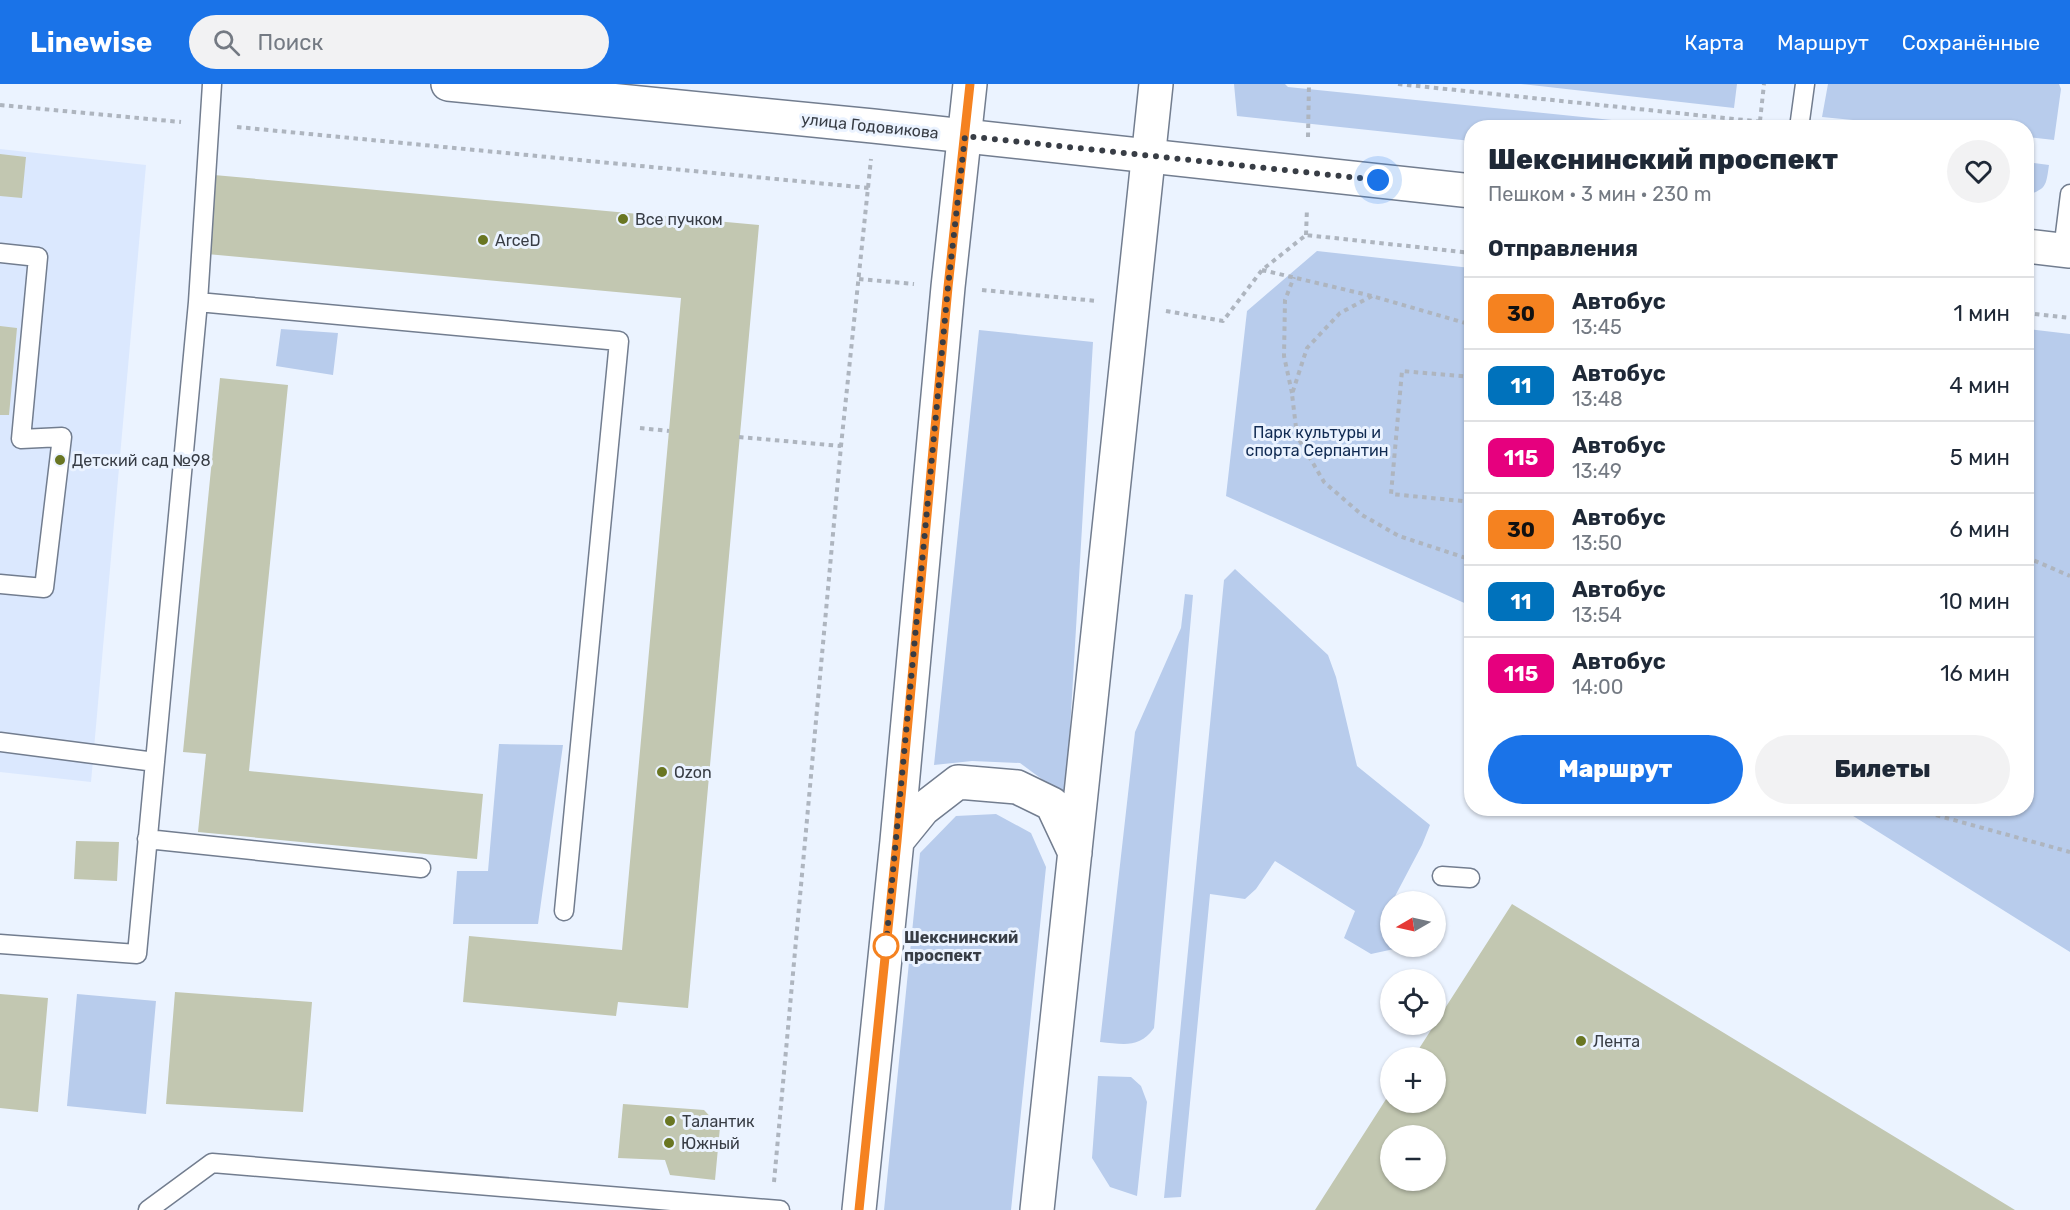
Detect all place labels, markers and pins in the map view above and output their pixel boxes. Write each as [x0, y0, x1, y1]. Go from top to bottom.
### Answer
place label: Все пучком [635, 210, 723, 229]
marker: Все пучком [616, 212, 630, 226]
place label: ArceD [495, 231, 540, 250]
marker: ArceD [476, 233, 490, 247]
place label: Детский сад №98 [72, 451, 211, 470]
marker: Детский сад №98 [53, 453, 67, 467]
place label: Ozon [674, 763, 712, 782]
marker: Ozon [655, 765, 669, 779]
place label: Шекснинский проспект [904, 928, 1018, 965]
marker: Шекснинский проспект [873, 933, 899, 959]
place label: Лента [1593, 1032, 1640, 1051]
marker: Лента [1574, 1034, 1588, 1048]
place label: Талантик [682, 1112, 755, 1131]
marker: Талантик [663, 1114, 677, 1128]
place label: Южный [681, 1134, 740, 1153]
marker: Южный [662, 1136, 676, 1150]

